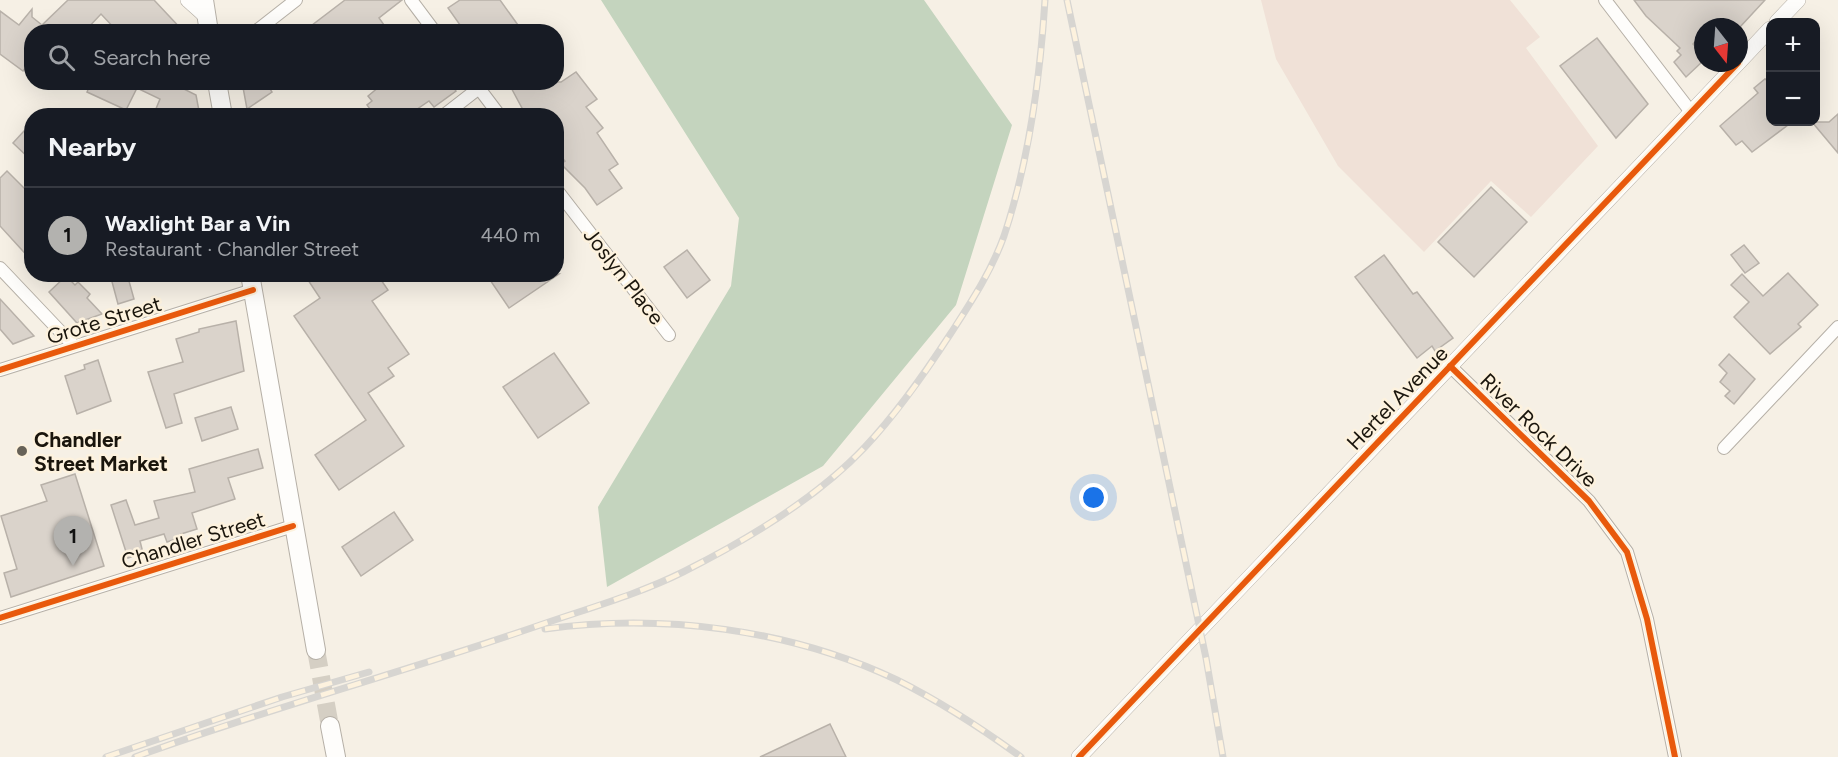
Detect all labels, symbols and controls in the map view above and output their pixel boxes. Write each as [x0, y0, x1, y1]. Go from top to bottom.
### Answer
north arrow [1694, 18, 1748, 72]
map controls [1766, 18, 1820, 126]
button: + [1766, 18, 1820, 72]
search box [24, 24, 564, 90]
icon: search [45, 41, 78, 74]
text: Search here [93, 44, 211, 71]
button: − [1766, 72, 1820, 126]
text: Nearby [48, 131, 136, 163]
text: Waxlight Bar a Vin [105, 210, 290, 237]
text: 1 [63, 223, 72, 247]
text: 440 m [480, 223, 540, 247]
street label: Joslyn Place [579, 223, 669, 329]
text: Restaurant · Chandler Street [105, 237, 359, 261]
street label: Grote Street [44, 291, 164, 349]
street label: Hertel Avenue [1341, 341, 1453, 455]
street label: River Rock Drive [1475, 368, 1603, 492]
place label: Chandler Street Market [34, 427, 168, 476]
marker: Chandler Street Market [15, 444, 29, 458]
your location [1079, 483, 1108, 512]
street label: Chandler Street [118, 506, 268, 574]
pin: 1 [54, 516, 92, 566]

